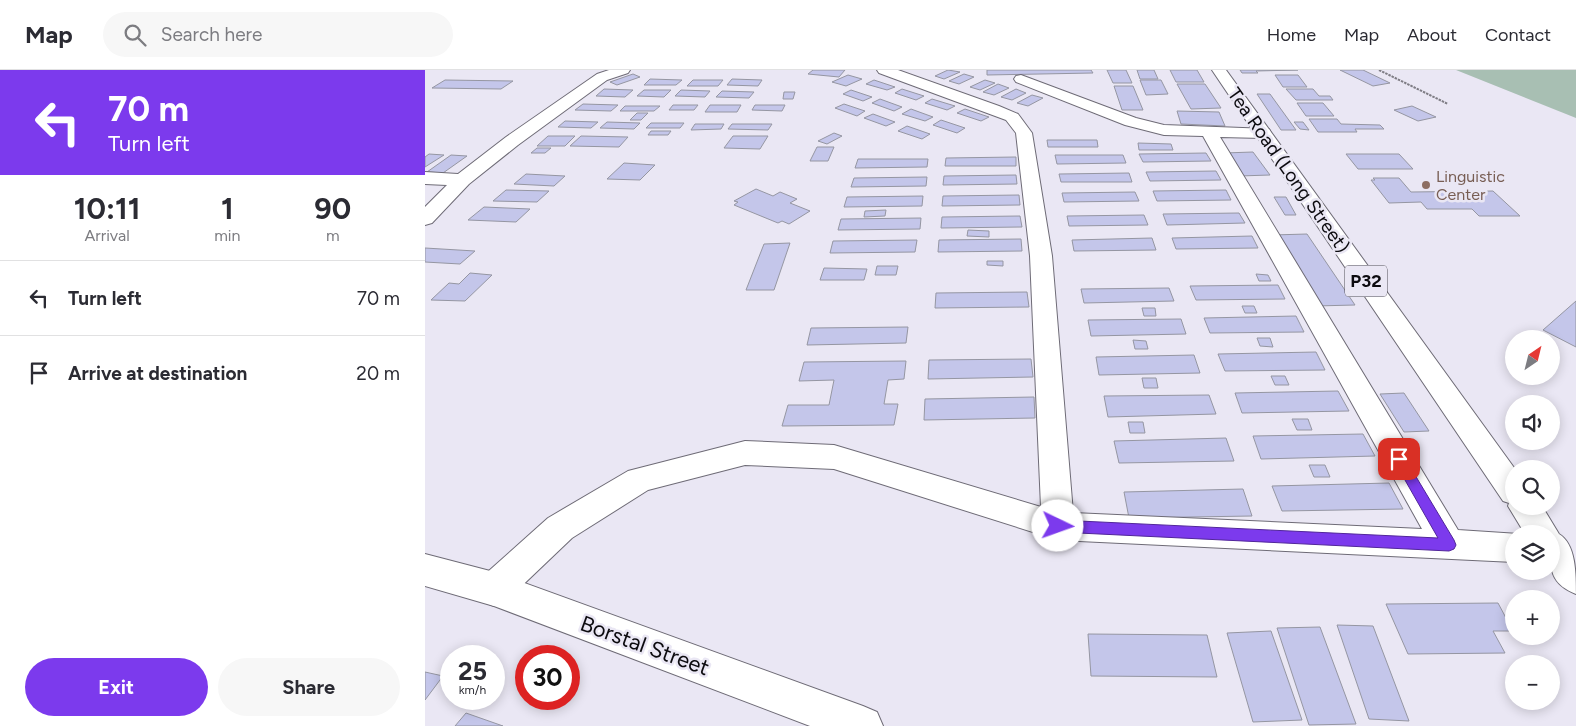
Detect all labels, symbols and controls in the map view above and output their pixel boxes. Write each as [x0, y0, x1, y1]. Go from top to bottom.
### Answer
search box [103, 12, 453, 57]
text: Map [25, 20, 73, 49]
icon: search [121, 21, 149, 49]
text: Search here [161, 23, 262, 46]
text: Home [1267, 24, 1316, 46]
text: Map [1344, 24, 1379, 46]
text: About [1407, 24, 1457, 46]
text: Contact [1485, 24, 1551, 46]
street label: Tea Road (Long Street) [1223, 83, 1354, 257]
text: 70 m [108, 88, 189, 130]
icon: left [25, 90, 90, 155]
text: Turn left [108, 130, 190, 157]
place label: Linguistic Center [1436, 167, 1505, 204]
marker: Linguistic Center [1420, 179, 1432, 191]
text: 10:11 [74, 190, 140, 227]
text: 1 [221, 190, 234, 227]
text: 90 [314, 190, 351, 227]
text: Arrival [84, 226, 130, 245]
text: min [214, 226, 240, 245]
text: m [326, 226, 340, 245]
road number: P32 [1345, 266, 1387, 297]
icon: left [25, 284, 53, 312]
text: Turn left [68, 287, 142, 310]
text: 70 m [357, 287, 400, 310]
north arrow [1505, 330, 1560, 385]
map controls [1505, 330, 1560, 710]
icon: arrive [25, 359, 53, 387]
text: Arrive at destination [68, 362, 247, 385]
text: 20 m [356, 362, 400, 385]
button: sound [1505, 395, 1560, 450]
pin [1378, 438, 1420, 480]
icon: arrive [1385, 445, 1413, 473]
button: search [1505, 460, 1560, 515]
position arrow [1031, 499, 1083, 551]
button: layers [1505, 525, 1560, 580]
button: + [1505, 590, 1560, 645]
street label: Borstal Street [577, 610, 713, 681]
speed limit sign: 30 [515, 645, 580, 710]
button: − [1505, 655, 1560, 710]
text: 25 [458, 656, 487, 686]
button: Exit [25, 658, 208, 716]
button: Share [218, 658, 400, 716]
text: km/h [459, 683, 486, 697]

